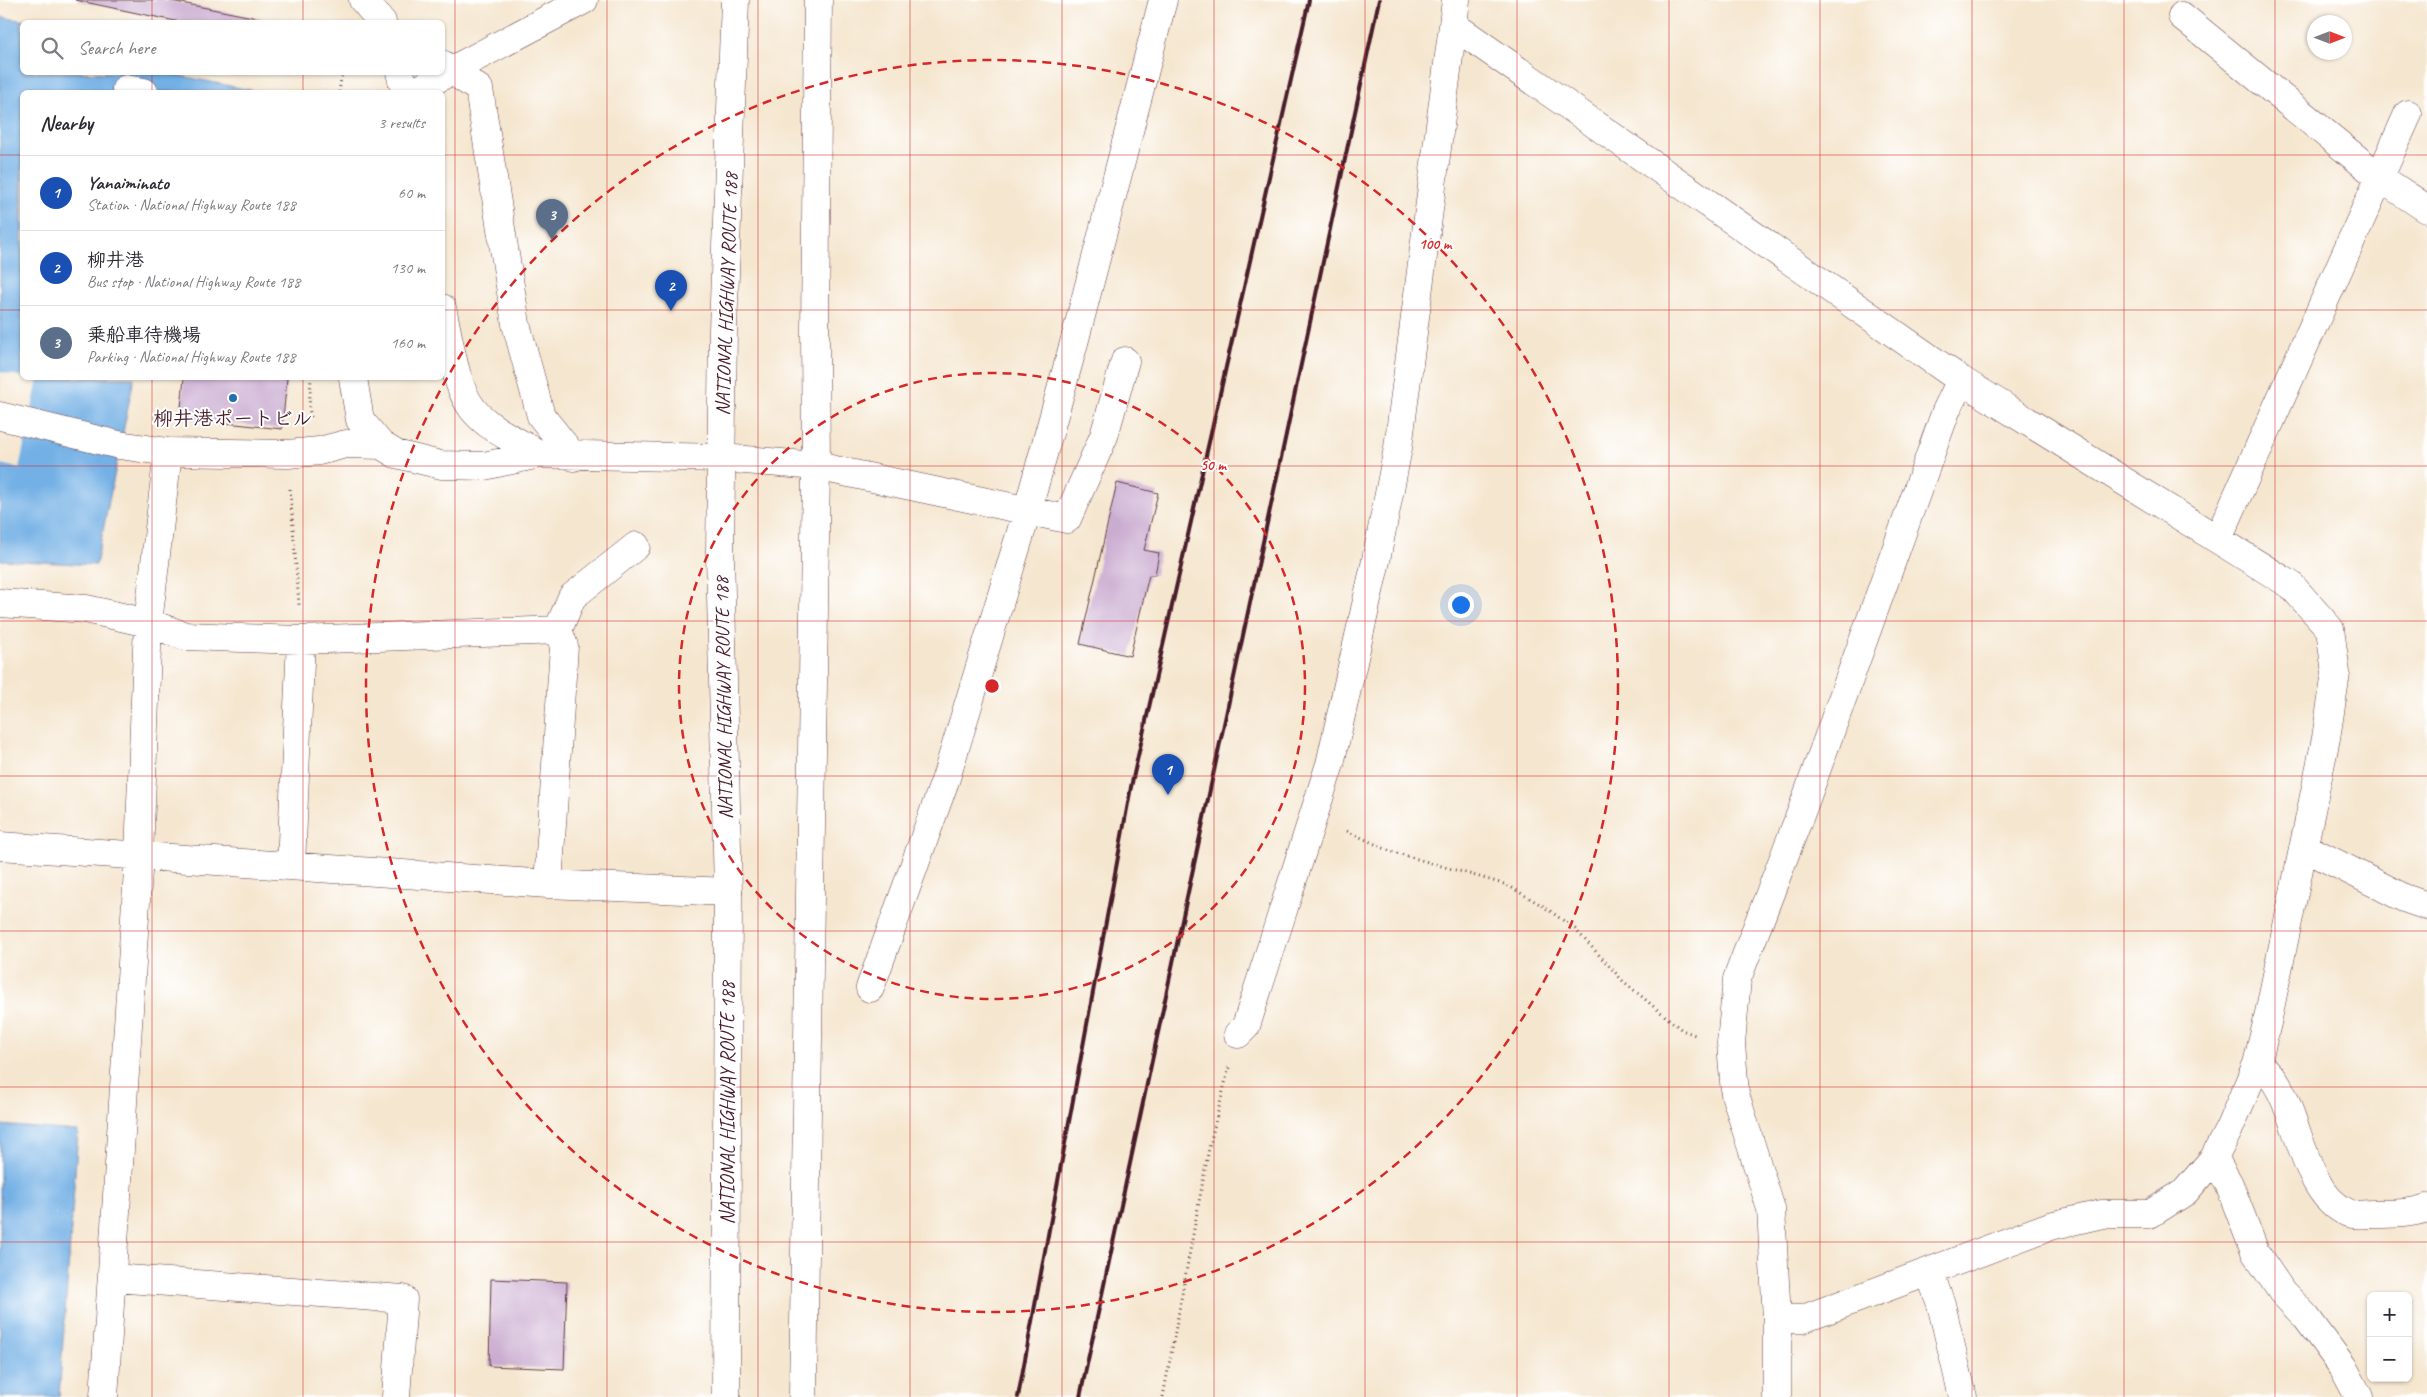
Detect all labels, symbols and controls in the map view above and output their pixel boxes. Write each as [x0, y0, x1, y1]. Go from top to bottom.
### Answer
north arrow [2307, 15, 2352, 60]
search box [20, 20, 445, 75]
icon: search [38, 34, 66, 62]
text: Search here [78, 36, 155, 60]
text: Nearby [40, 110, 93, 136]
text: 3 results [378, 113, 425, 133]
street label: NATIONAL HIGHWAY ROUTE 188 [710, 170, 743, 416]
text: Yanaiminato [87, 171, 169, 195]
text: 1 [52, 183, 60, 203]
text: 60 m [398, 183, 425, 203]
text: Station · National Highway Route 188 [87, 195, 296, 215]
pin: 3 [536, 199, 568, 240]
text: 100 m [1419, 235, 1453, 254]
text: 柳井港 [87, 248, 144, 272]
text: 2 [52, 258, 60, 278]
text: 130 m [391, 258, 425, 278]
pin: 2 [655, 270, 687, 311]
text: Bus stop · National Highway Route 188 [87, 272, 300, 292]
text: 乗船車待機場 [87, 323, 201, 347]
text: 3 [52, 333, 60, 353]
text: 160 m [391, 333, 425, 353]
text: Parking · National Highway Route 188 [87, 347, 295, 367]
marker: 柳井港ポートビル [227, 392, 239, 404]
place label: 柳井港ポートビル [153, 406, 313, 431]
text: 50 m [1200, 456, 1227, 475]
street label: NATIONAL HIGHWAY ROUTE 188 [709, 574, 738, 820]
your location [1448, 592, 1474, 618]
centre of rings [983, 677, 1001, 695]
pin: 1 [1152, 754, 1184, 795]
street label: NATIONAL HIGHWAY ROUTE 188 [715, 980, 740, 1224]
map controls [2367, 1292, 2412, 1382]
button: + [2367, 1292, 2412, 1337]
button: − [2367, 1337, 2412, 1382]

